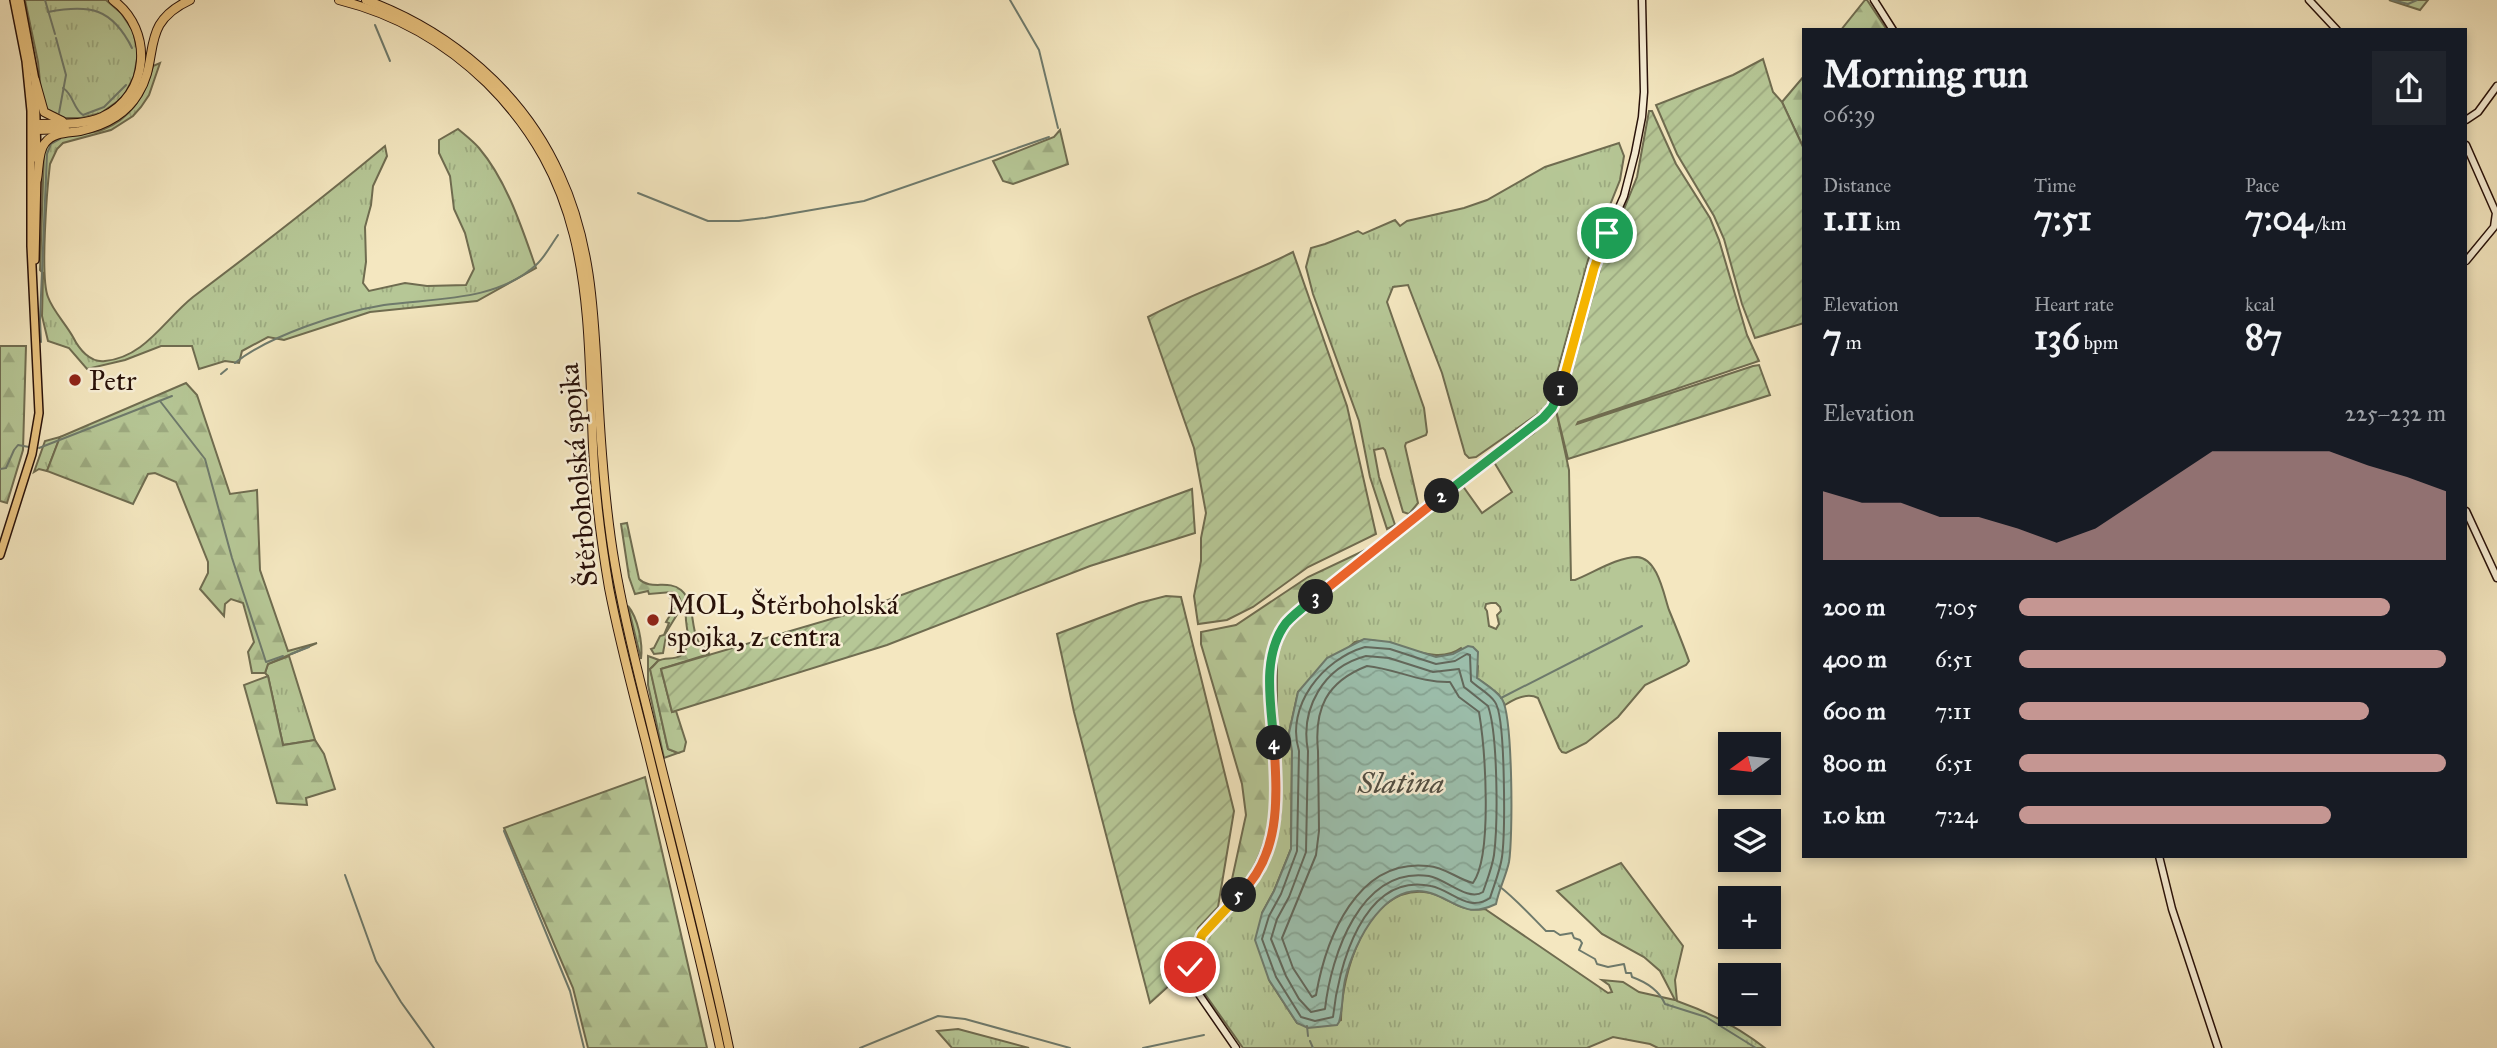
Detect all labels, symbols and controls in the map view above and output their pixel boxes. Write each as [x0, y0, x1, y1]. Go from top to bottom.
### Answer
text: Morning run [1823, 51, 2028, 97]
button: share [2372, 51, 2446, 125]
text: 06:39 [1823, 100, 1876, 128]
text: Distance [1823, 174, 1891, 197]
text: Time [2034, 174, 2076, 197]
text: Pace [2245, 174, 2279, 197]
text: 1.11 [1823, 197, 1872, 240]
text: 7:51 [2034, 197, 2092, 240]
text: 7:04 [2245, 197, 2312, 240]
pin [1577, 203, 1637, 263]
text: km [1872, 212, 1901, 235]
text: /km [2312, 212, 2346, 235]
icon: arrive [1588, 214, 1626, 252]
text: Elevation [1823, 293, 1898, 316]
text: Heart rate [2034, 293, 2114, 316]
text: kcal [2245, 293, 2275, 316]
text: 7 [1823, 316, 1842, 359]
text: 136 [2034, 316, 2080, 359]
text: 87 [2245, 316, 2282, 359]
text: m [1842, 331, 1862, 354]
text: bpm [2080, 331, 2119, 354]
street label: Štěrboholská spojka [551, 362, 605, 588]
place label: Petr [89, 363, 137, 398]
marker: Petr [67, 372, 83, 388]
pin: 1 [1544, 372, 1578, 406]
text: 1 [1557, 377, 1564, 400]
text: Elevation [1823, 399, 1914, 427]
text: 225–232 m [2345, 399, 2446, 427]
pin: 2 [1424, 478, 1460, 514]
text: 2 [1437, 484, 1446, 507]
pin: 3 [1298, 580, 1334, 614]
text: 3 [1312, 585, 1319, 608]
place label: MOL, Štěrboholská spojka, z centra [667, 587, 899, 654]
text: 200 m [1823, 593, 1885, 621]
text: 7:05 [1935, 593, 1977, 621]
marker: MOL, Štěrboholská spojka, z centra [645, 612, 661, 628]
text: 400 m [1823, 645, 1887, 673]
text: 6:51 [1935, 645, 1972, 673]
text: 600 m [1823, 697, 1886, 725]
text: 7:11 [1935, 697, 1971, 725]
pin: 4 [1256, 726, 1292, 760]
text: 4 [1268, 731, 1279, 754]
north arrow [1718, 732, 1782, 794]
map controls [1718, 732, 1781, 1026]
text: 800 m [1823, 749, 1886, 777]
text: 6:51 [1935, 749, 1972, 777]
water label: Slatina [1357, 765, 1444, 801]
text: 1.0 km [1823, 801, 1885, 829]
text: 7:24 [1935, 801, 1977, 829]
button: layers [1718, 809, 1781, 872]
pin: 5 [1222, 878, 1256, 912]
text: 5 [1234, 883, 1243, 906]
button: + [1718, 886, 1781, 949]
pin [1160, 937, 1220, 997]
icon: check [1171, 948, 1209, 986]
button: − [1718, 963, 1781, 1026]

